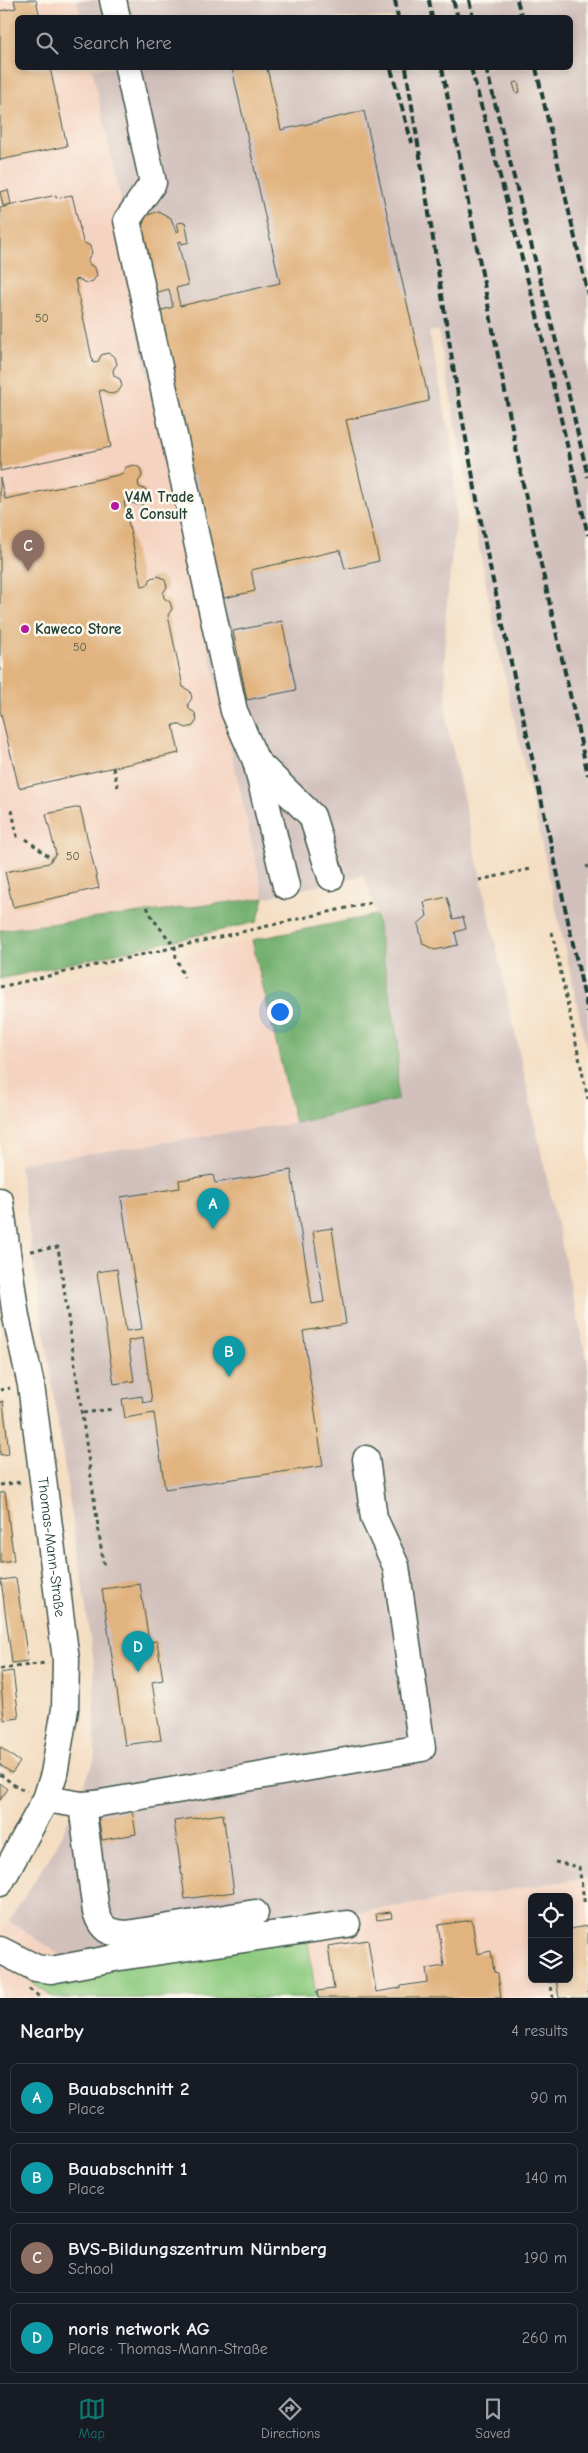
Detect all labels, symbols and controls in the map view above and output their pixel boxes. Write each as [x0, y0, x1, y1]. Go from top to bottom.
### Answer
search box [15, 15, 573, 70]
icon: search [33, 29, 61, 57]
text: Search here [73, 32, 172, 54]
house number: 50 [35, 311, 49, 325]
place label: V4M Trade & Consult [125, 488, 194, 523]
marker: V4M Trade & Consult [109, 500, 121, 512]
pin: C [12, 530, 44, 571]
place label: Kaweco Store [35, 620, 121, 638]
marker: Kaweco Store [19, 623, 31, 635]
house number: 50 [73, 640, 87, 654]
house number: 50 [66, 849, 80, 863]
your location [267, 999, 293, 1025]
pin: A [197, 1188, 229, 1229]
pin: B [213, 1336, 245, 1377]
street label: Thomas-Mann-Straße [34, 1476, 69, 1618]
pin: D [122, 1631, 154, 1672]
map controls [528, 1893, 573, 1983]
button: locate [528, 1893, 573, 1938]
button: layers [528, 1938, 573, 1983]
text: Nearby [20, 2019, 84, 2043]
text: 4 results [511, 2022, 568, 2040]
text: Bauabschnitt 2 [68, 2078, 189, 2100]
text: A [33, 2089, 41, 2107]
text: 90 m [530, 2089, 567, 2107]
text: Place [68, 2100, 104, 2118]
text: Bauabschnitt 1 [68, 2158, 187, 2180]
text: B [32, 2169, 42, 2187]
text: 140 m [525, 2169, 567, 2187]
text: Place [68, 2180, 104, 2198]
text: BVS-Bildungszentrum Nürnberg [68, 2238, 327, 2260]
text: C [32, 2249, 42, 2267]
text: 190 m [524, 2249, 567, 2267]
text: School [68, 2260, 114, 2278]
text: noris network AG [68, 2318, 210, 2340]
text: D [32, 2329, 42, 2347]
text: 260 m [522, 2329, 567, 2347]
text: Place · Thomas-Mann-Straße [68, 2340, 268, 2358]
tab: Map [78, 2395, 106, 2442]
tab: Directions [261, 2395, 320, 2442]
tab: Saved [475, 2395, 510, 2442]

